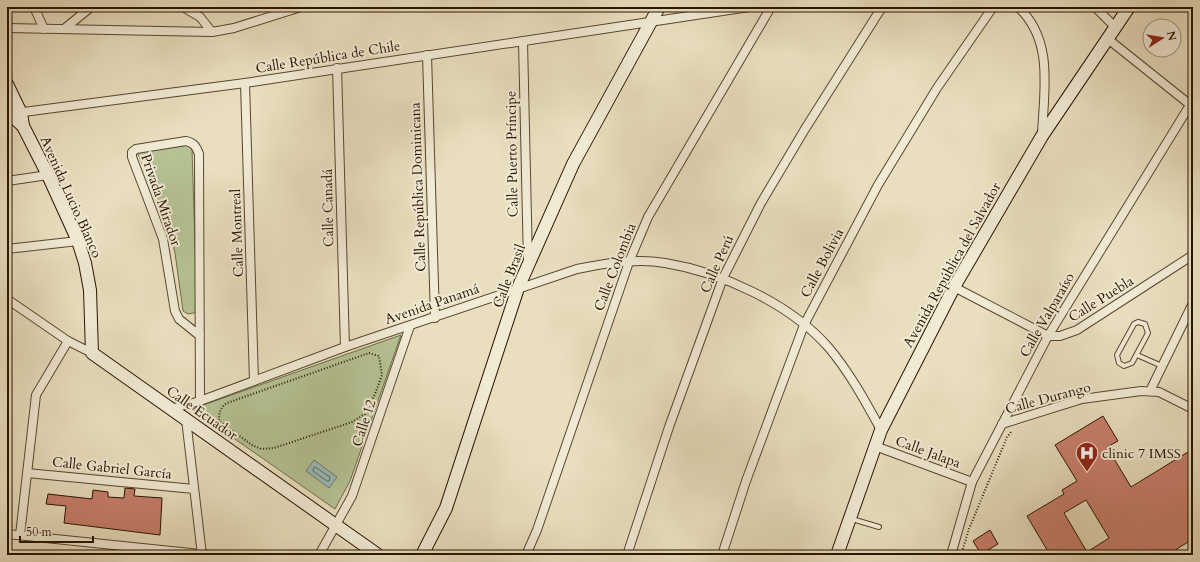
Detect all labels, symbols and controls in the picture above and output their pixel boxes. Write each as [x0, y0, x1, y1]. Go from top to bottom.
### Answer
north arrow [1142, 18, 1182, 58]
text: N [1163, 30, 1180, 43]
street label: Calle República de Chile [254, 36, 402, 78]
street label: Calle Puerto Príncipe [501, 91, 523, 217]
street label: Calle República Dominicana [406, 102, 430, 272]
street label: Avenida Lucio Blanco [36, 133, 107, 261]
street label: Privada Mirador [136, 151, 186, 249]
street label: Calle Canadá [318, 169, 338, 247]
street label: Avenida República del Salvador [899, 178, 1006, 351]
street label: Calle Montreal [226, 188, 248, 277]
street label: Calle Colombia [590, 220, 640, 314]
street label: Calle Bolivia [796, 225, 848, 301]
street label: Calle Perú [696, 232, 738, 296]
street label: Calle Brasil [488, 241, 530, 311]
street label: Calle Valparaíso [1015, 269, 1079, 361]
street label: Calle Puebla [1065, 271, 1137, 327]
street label: Avenida Panamá [382, 279, 482, 329]
street label: Calle Durango [1003, 377, 1093, 419]
street label: Calle Ecuador [163, 381, 242, 445]
street label: Calle 12 [347, 397, 381, 449]
street label: Calle Jalapa [893, 431, 963, 473]
hospital icon: clinic 7 IMSS [1074, 440, 1100, 473]
place label: clinic 7 IMSS [1102, 444, 1181, 463]
street label: Calle Gabriel García [51, 452, 173, 484]
scale bar [20, 518, 93, 544]
text: 50 m [26, 524, 53, 540]

